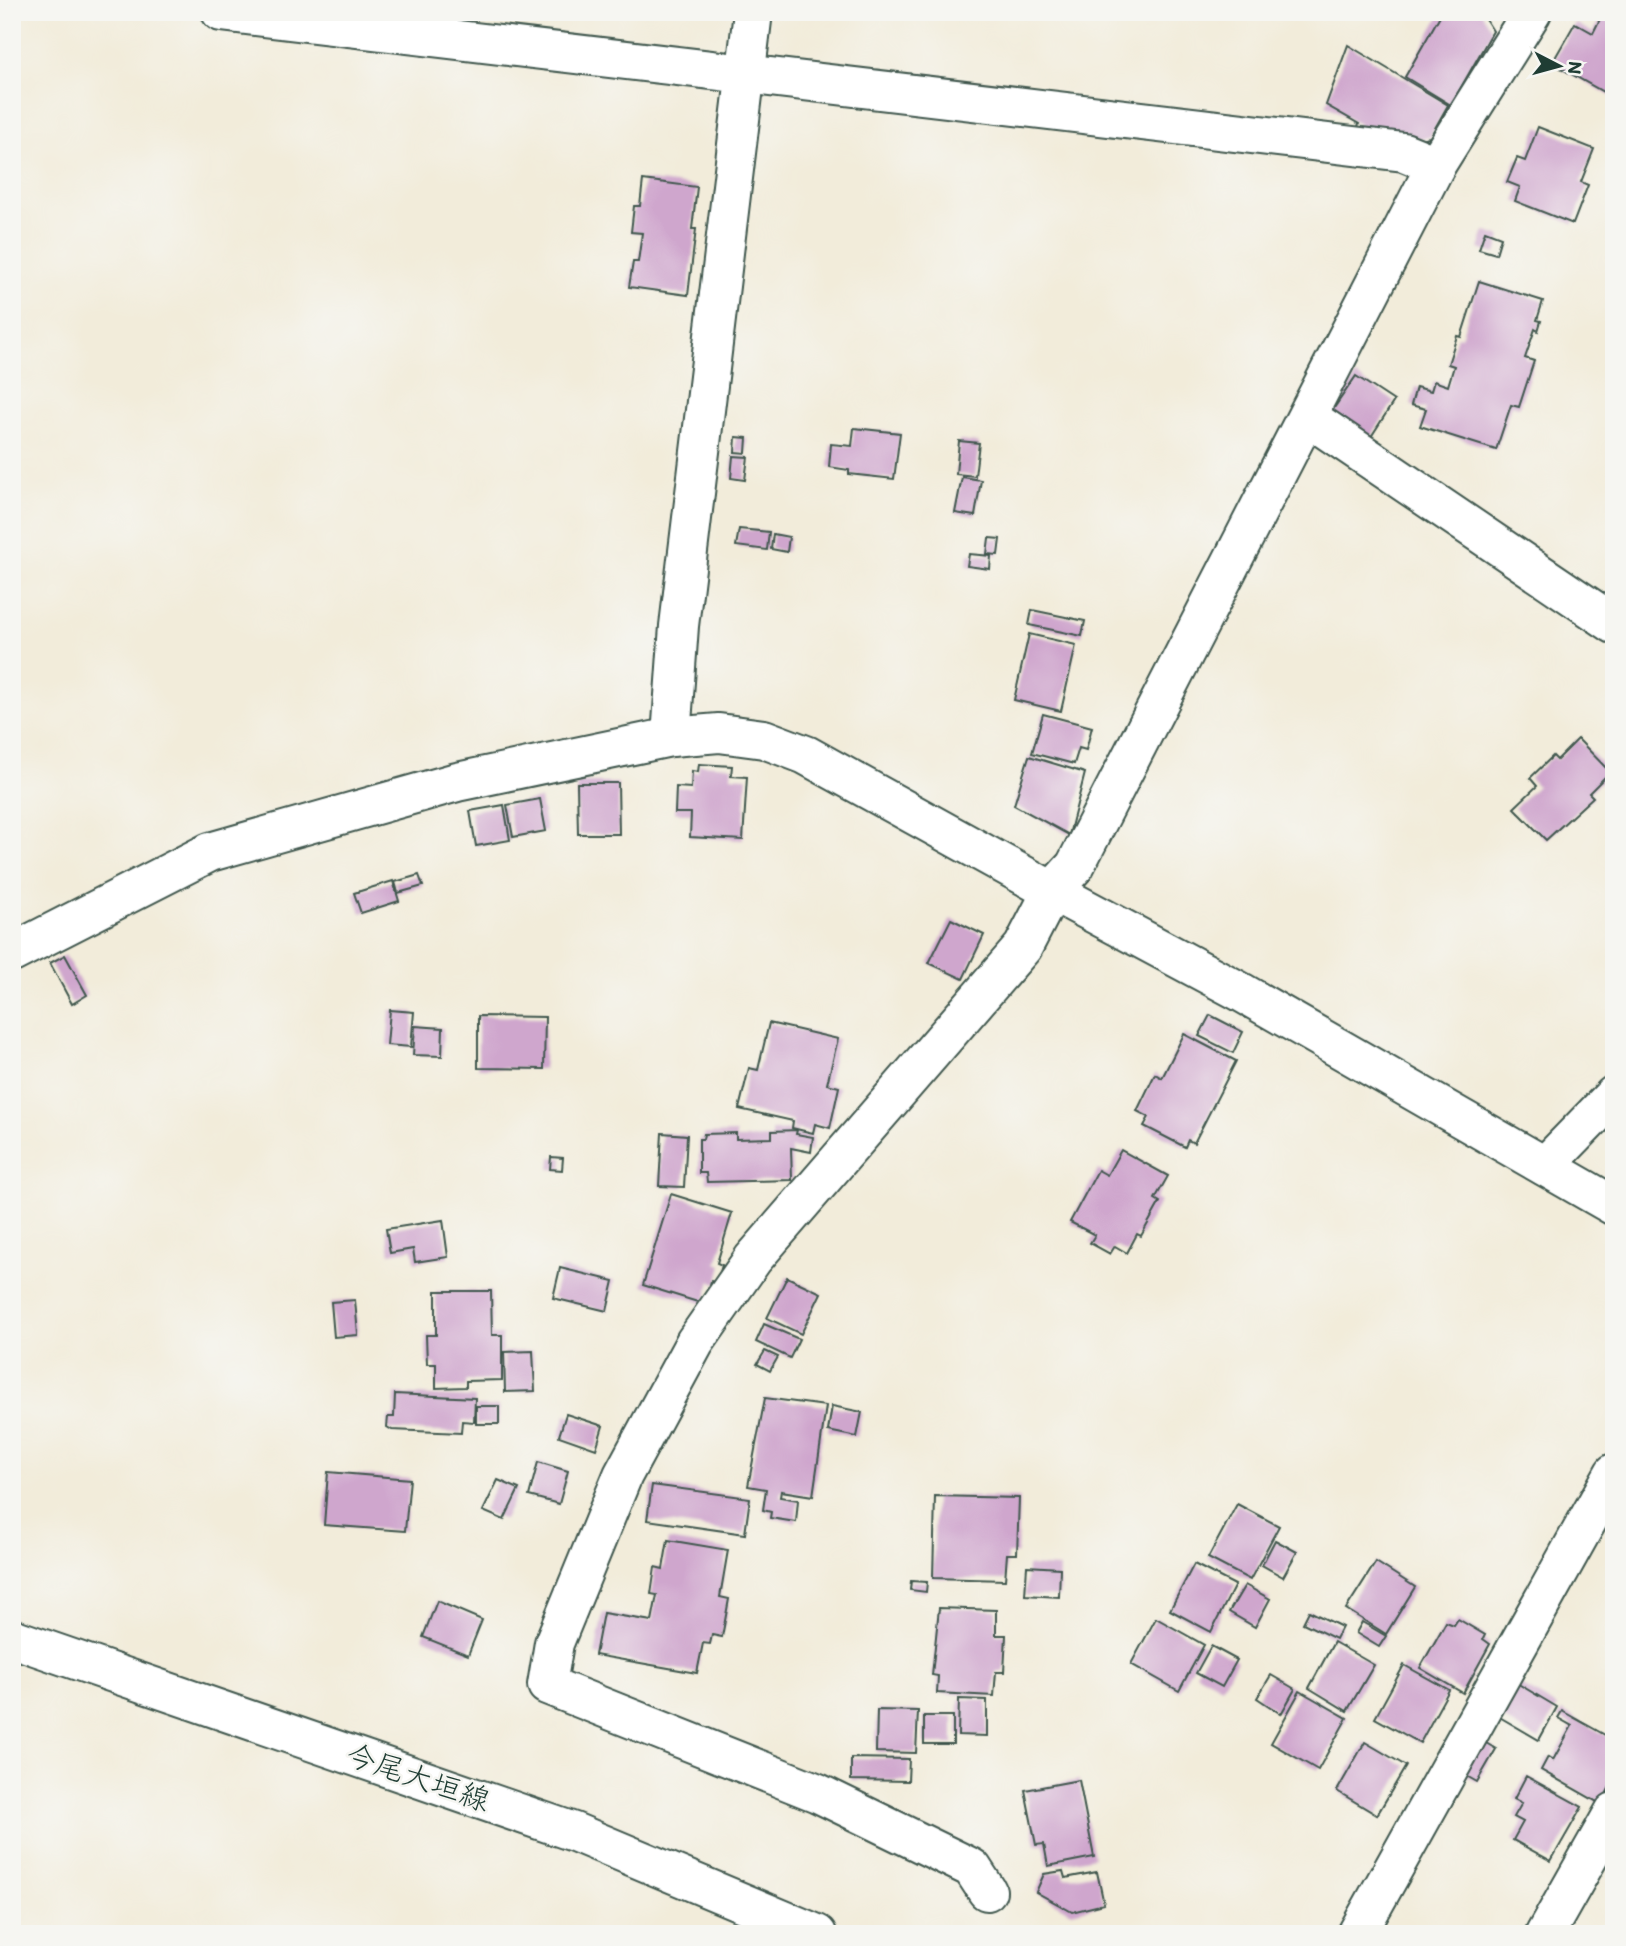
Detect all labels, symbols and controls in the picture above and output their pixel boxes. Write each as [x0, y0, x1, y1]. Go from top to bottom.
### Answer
north arrow [1524, 32, 1594, 102]
text: N [1563, 60, 1588, 75]
street label: 今尾大垣線 [341, 1735, 495, 1819]

